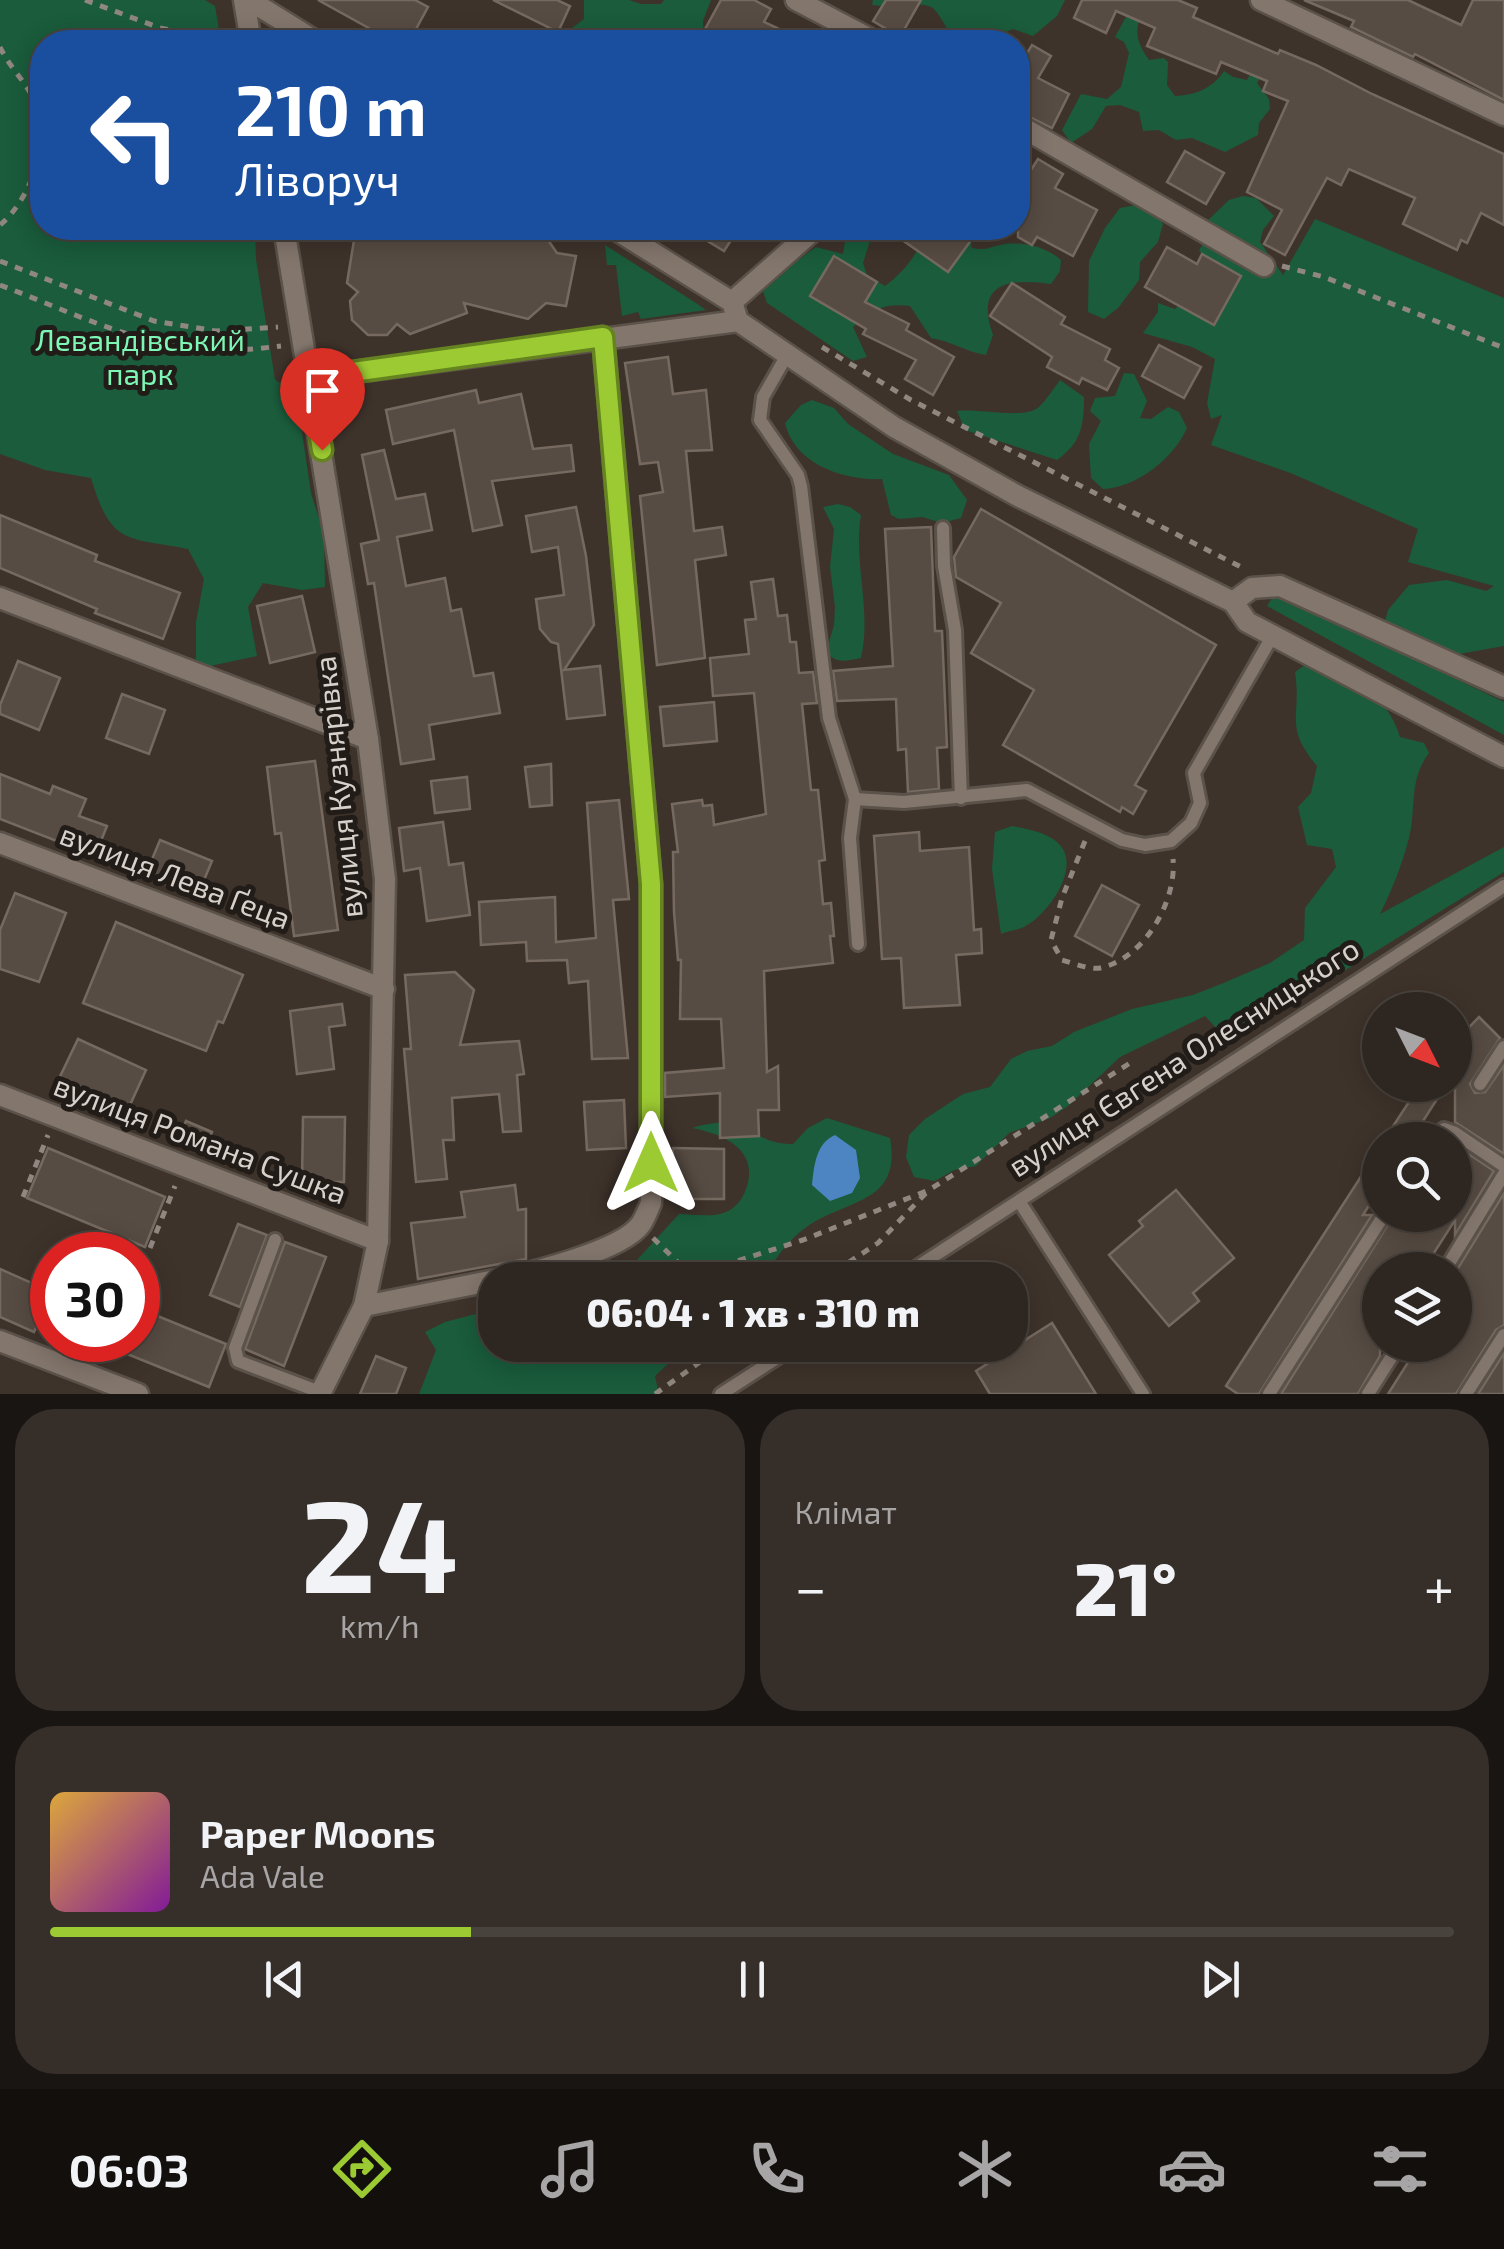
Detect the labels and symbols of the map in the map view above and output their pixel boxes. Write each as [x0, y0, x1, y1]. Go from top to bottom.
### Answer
park label: Левандівський парк [35, 321, 245, 391]
pin [280, 348, 365, 451]
street label: вулиця Кузнярівка [305, 654, 370, 920]
street label: вулиця Лева Ґеца [55, 815, 296, 937]
street label: вулиця Євгена Олесницького [1001, 929, 1366, 1184]
north arrow [1362, 992, 1472, 1102]
street label: вулиця Романа Сушка [49, 1066, 352, 1212]
position arrow [599, 1111, 703, 1215]
speed limit sign: 30 [30, 1232, 160, 1362]

